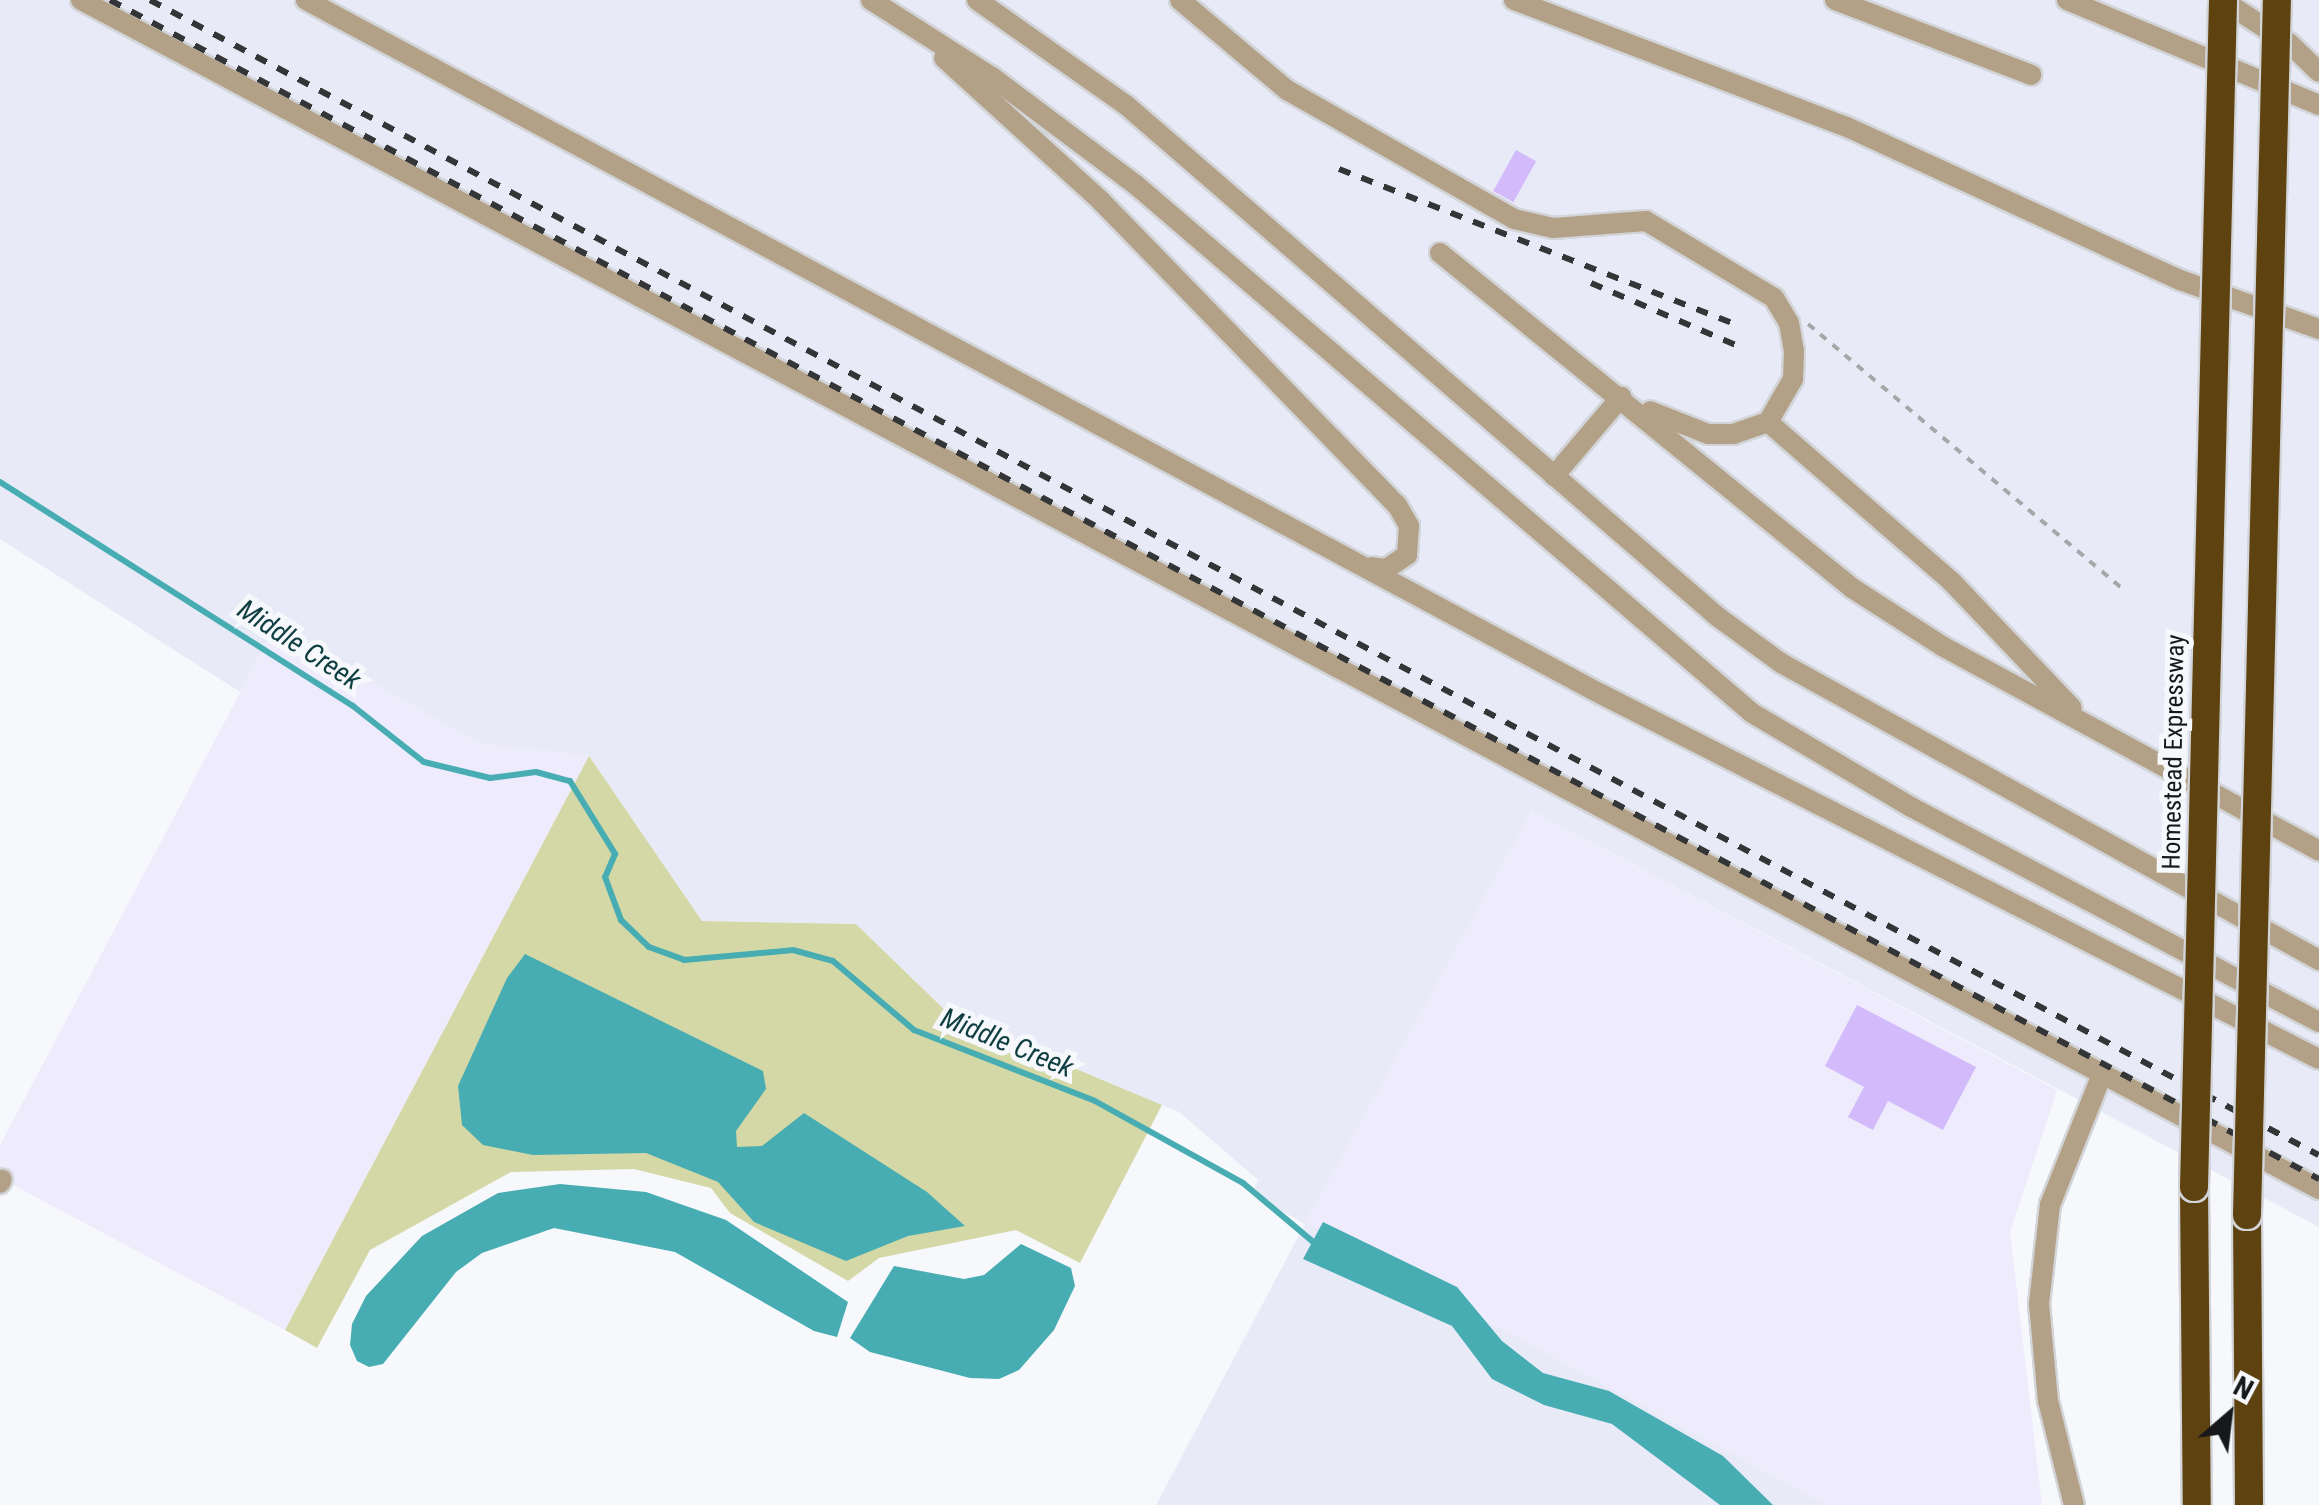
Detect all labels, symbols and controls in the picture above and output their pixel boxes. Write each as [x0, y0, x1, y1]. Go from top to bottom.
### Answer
water label: Middle Creek [231, 593, 367, 697]
street label: Homestead Expressway [2157, 634, 2191, 870]
water label: Middle Creek [936, 1001, 1078, 1085]
north arrow [2179, 1365, 2279, 1465]
text: N [2228, 1369, 2259, 1407]

